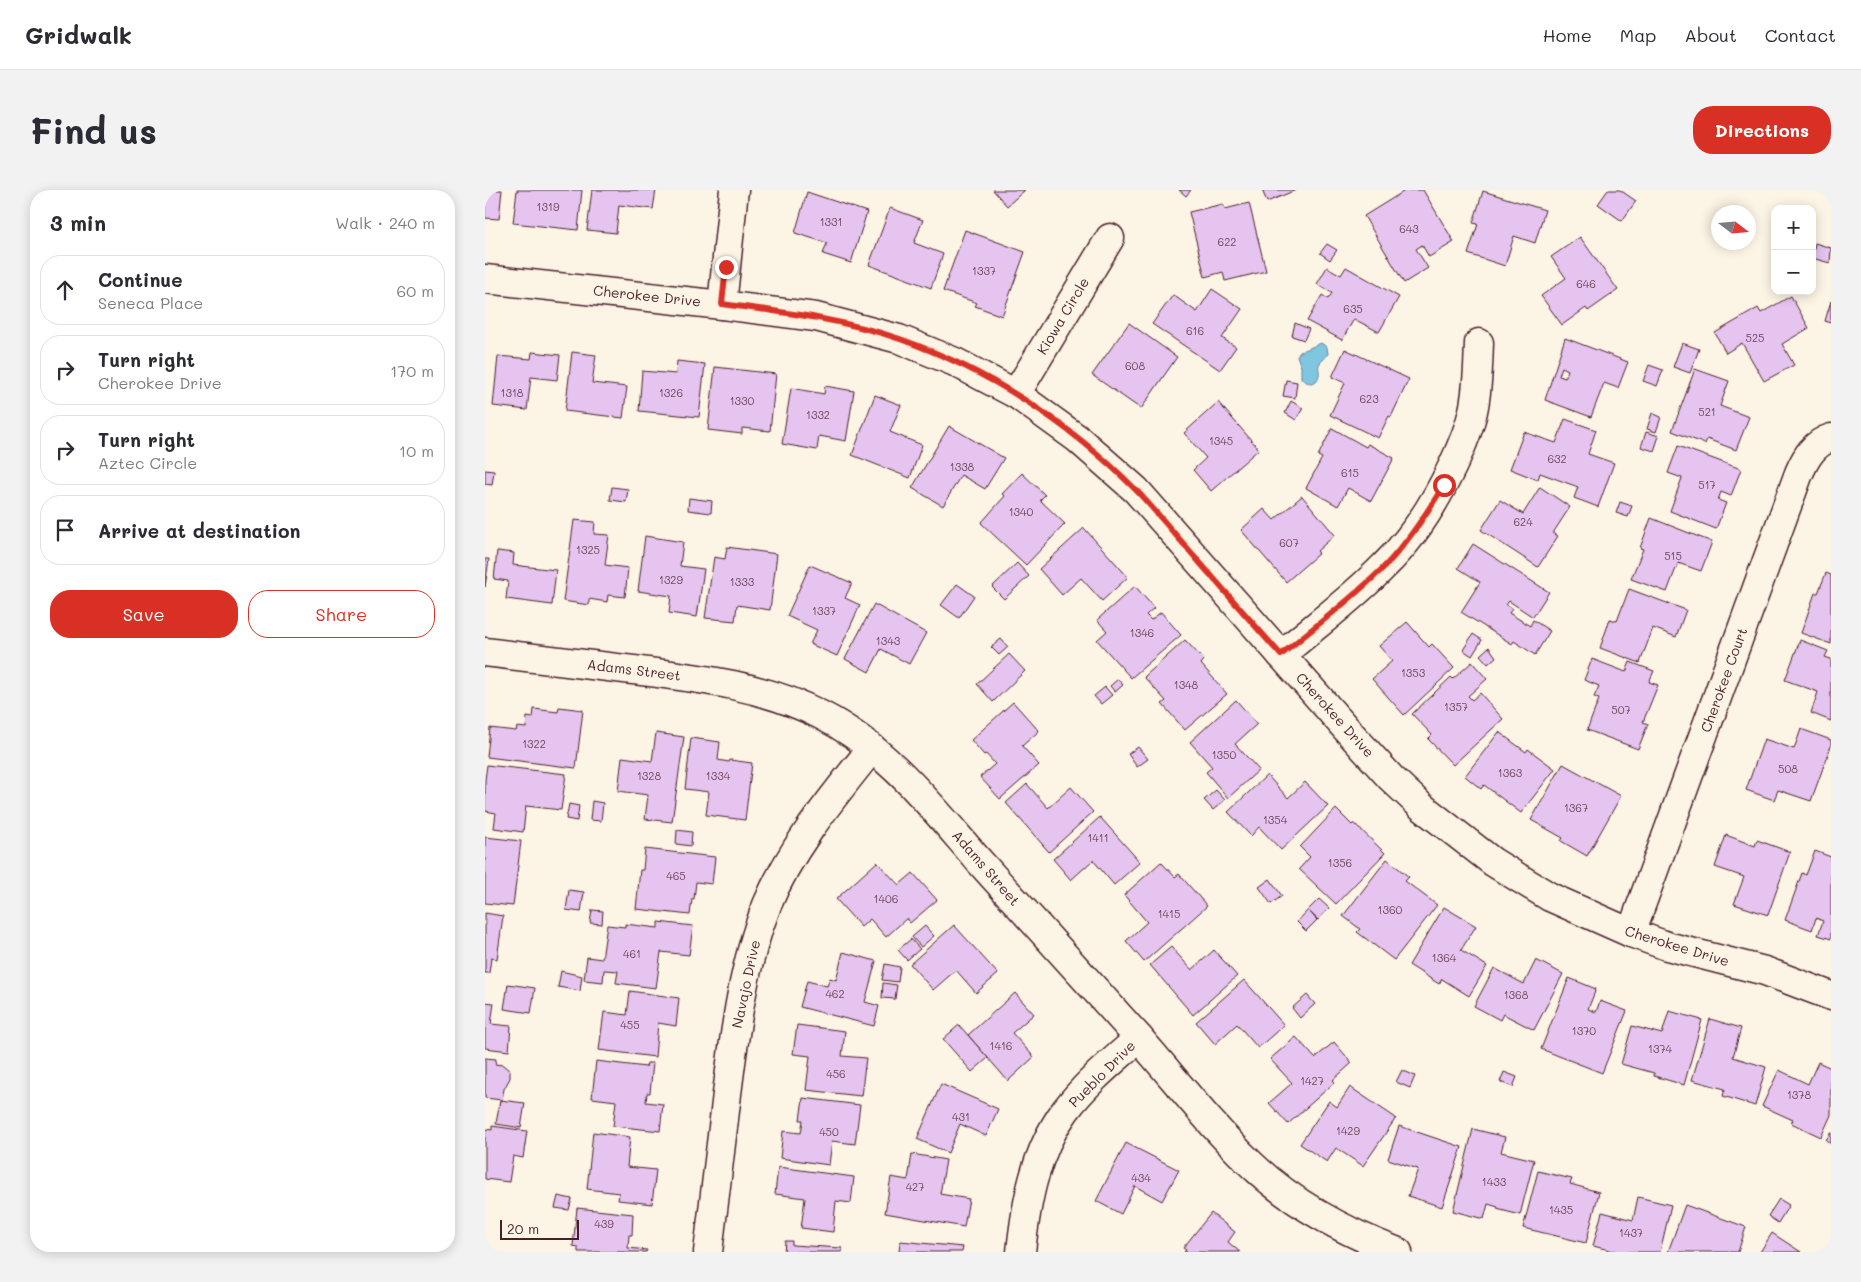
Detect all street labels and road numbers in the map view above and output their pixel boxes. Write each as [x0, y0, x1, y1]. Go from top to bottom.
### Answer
street label: Kiowa Circle [1032, 274, 1093, 358]
street label: Cherokee Drive [592, 280, 702, 311]
street label: Cherokee Court [1696, 625, 1751, 735]
street label: Adams Street [586, 654, 682, 685]
street label: Cherokee Drive [1292, 668, 1379, 761]
street label: Adams Street [948, 826, 1024, 909]
street label: Cherokee Drive [1623, 921, 1732, 970]
street label: Navajo Drive [727, 938, 764, 1030]
street label: Pueblo Drive [1064, 1036, 1139, 1111]

